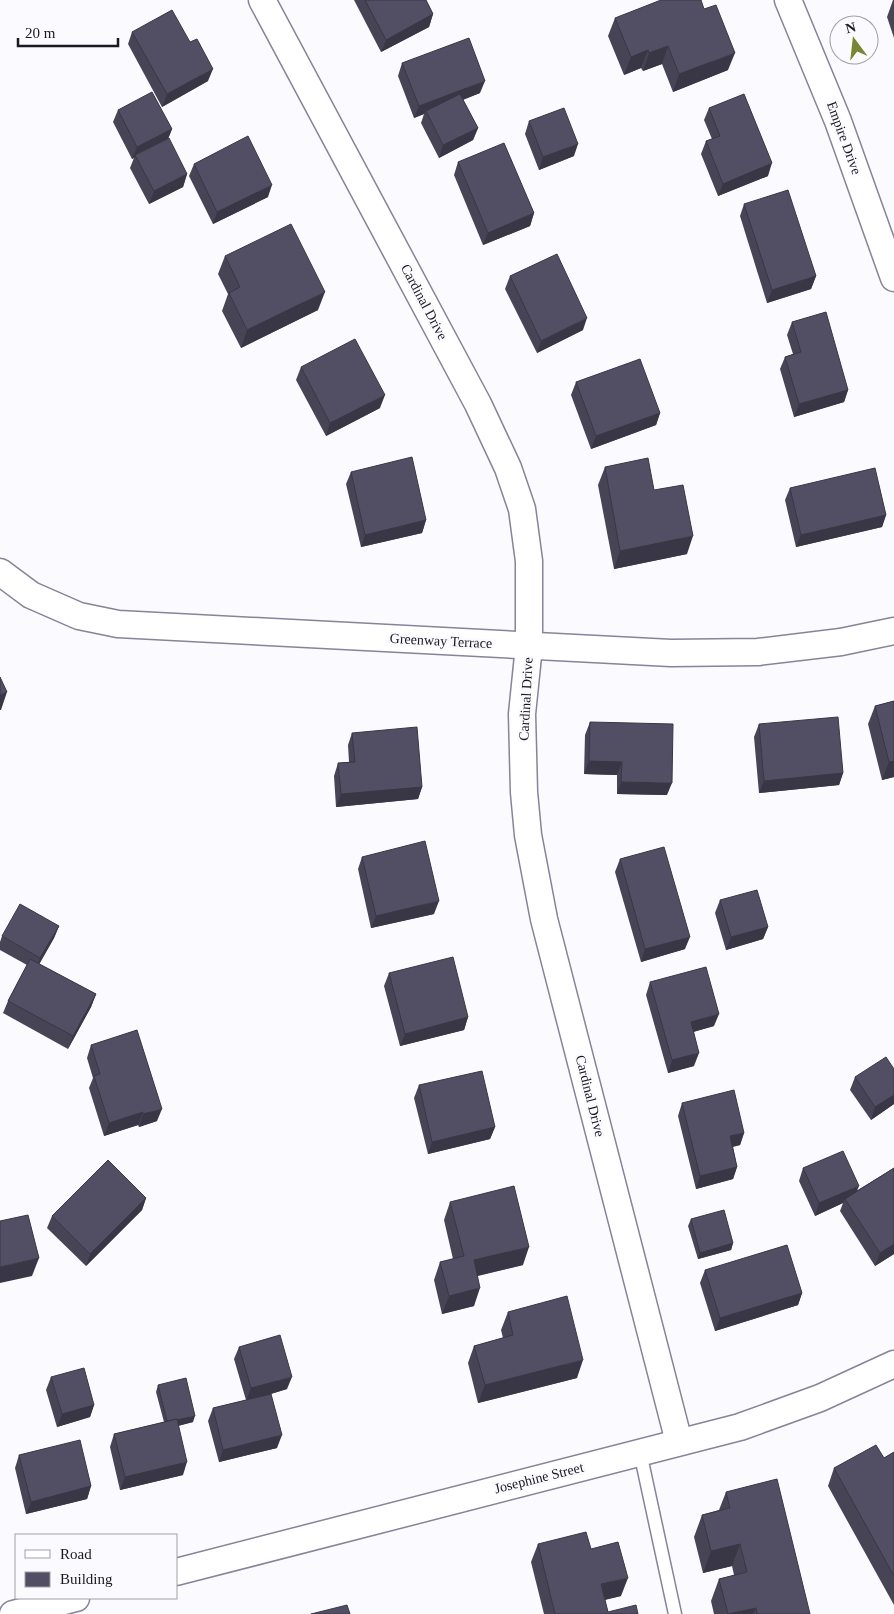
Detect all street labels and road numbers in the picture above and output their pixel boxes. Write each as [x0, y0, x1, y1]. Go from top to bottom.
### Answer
street label: Empire Drive [824, 99, 864, 177]
street label: Cardinal Drive [398, 262, 450, 342]
street label: Greenway Terrace [389, 631, 493, 651]
street label: Cardinal Drive [516, 657, 536, 741]
street label: Cardinal Drive [573, 1054, 607, 1138]
street label: Josephine Street [493, 1460, 585, 1496]

